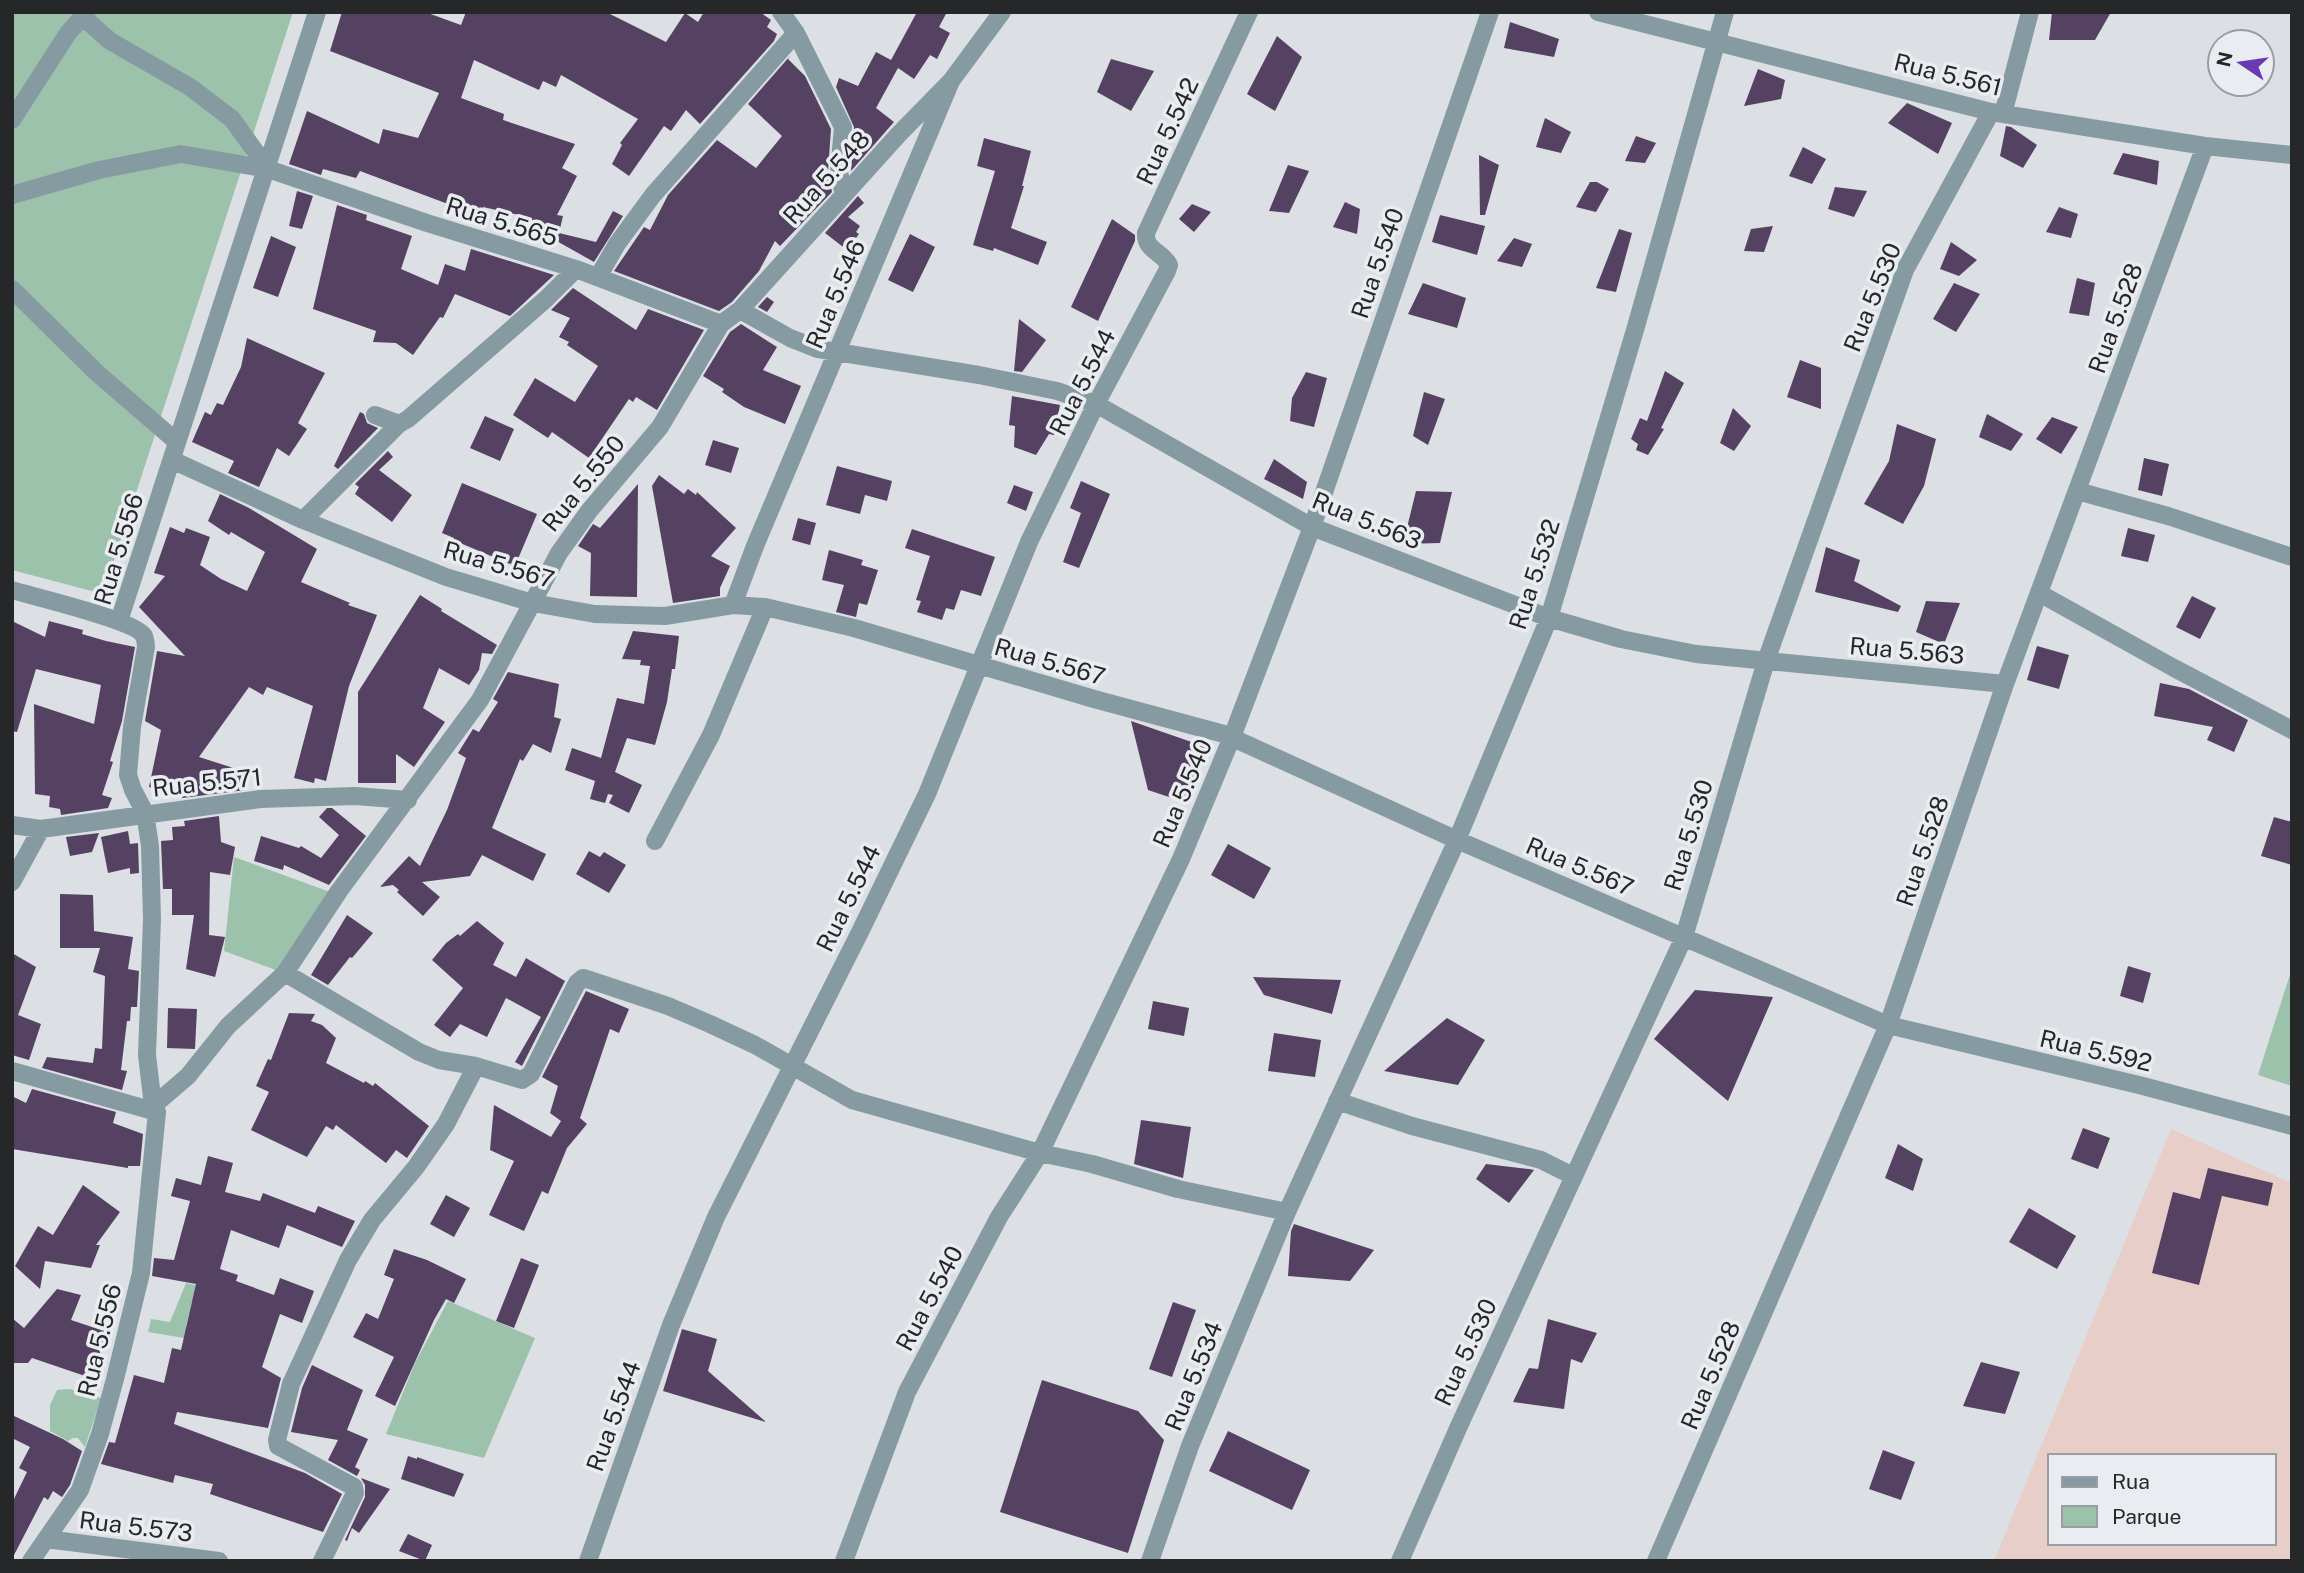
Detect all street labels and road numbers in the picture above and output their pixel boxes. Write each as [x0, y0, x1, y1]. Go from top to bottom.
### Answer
street label: Rua 5.561 [1891, 47, 2005, 101]
street label: Rua 5.542 [1130, 73, 1204, 189]
street label: Rua 5.548 [777, 125, 875, 229]
street label: Rua 5.565 [443, 191, 561, 251]
street label: Rua 5.540 [1345, 204, 1409, 322]
street label: Rua 5.546 [800, 235, 870, 353]
street label: Rua 5.530 [1838, 239, 1906, 355]
street label: Rua 5.528 [2082, 259, 2148, 377]
street label: Rua 5.544 [1043, 324, 1121, 440]
street label: Rua 5.550 [536, 429, 630, 537]
street label: Rua 5.563 [1308, 485, 1426, 555]
street label: Rua 5.556 [88, 490, 148, 608]
street label: Rua 5.532 [1503, 515, 1565, 633]
street label: Rua 5.567 [440, 535, 558, 593]
street label: Rua 5.563 [1848, 631, 1966, 669]
street label: Rua 5.567 [991, 632, 1109, 690]
street label: Rua 5.540 [1147, 735, 1217, 851]
street label: Rua 5.571 [151, 762, 263, 802]
street label: Rua 5.530 [1658, 776, 1718, 894]
street label: Rua 5.528 [1890, 792, 1954, 910]
street label: Rua 5.567 [1522, 831, 1638, 901]
street label: Rua 5.544 [810, 840, 886, 956]
street label: Rua 5.592 [2037, 1023, 2155, 1077]
street label: Rua 5.540 [890, 1241, 968, 1355]
street label: Rua 5.556 [71, 1281, 127, 1399]
street label: Rua 5.530 [1428, 1294, 1502, 1410]
street label: Rua 5.534 [1158, 1317, 1228, 1435]
street label: Rua 5.528 [1675, 1317, 1745, 1433]
street label: Rua 5.544 [580, 1357, 646, 1475]
street label: Rua 5.573 [78, 1505, 194, 1547]

